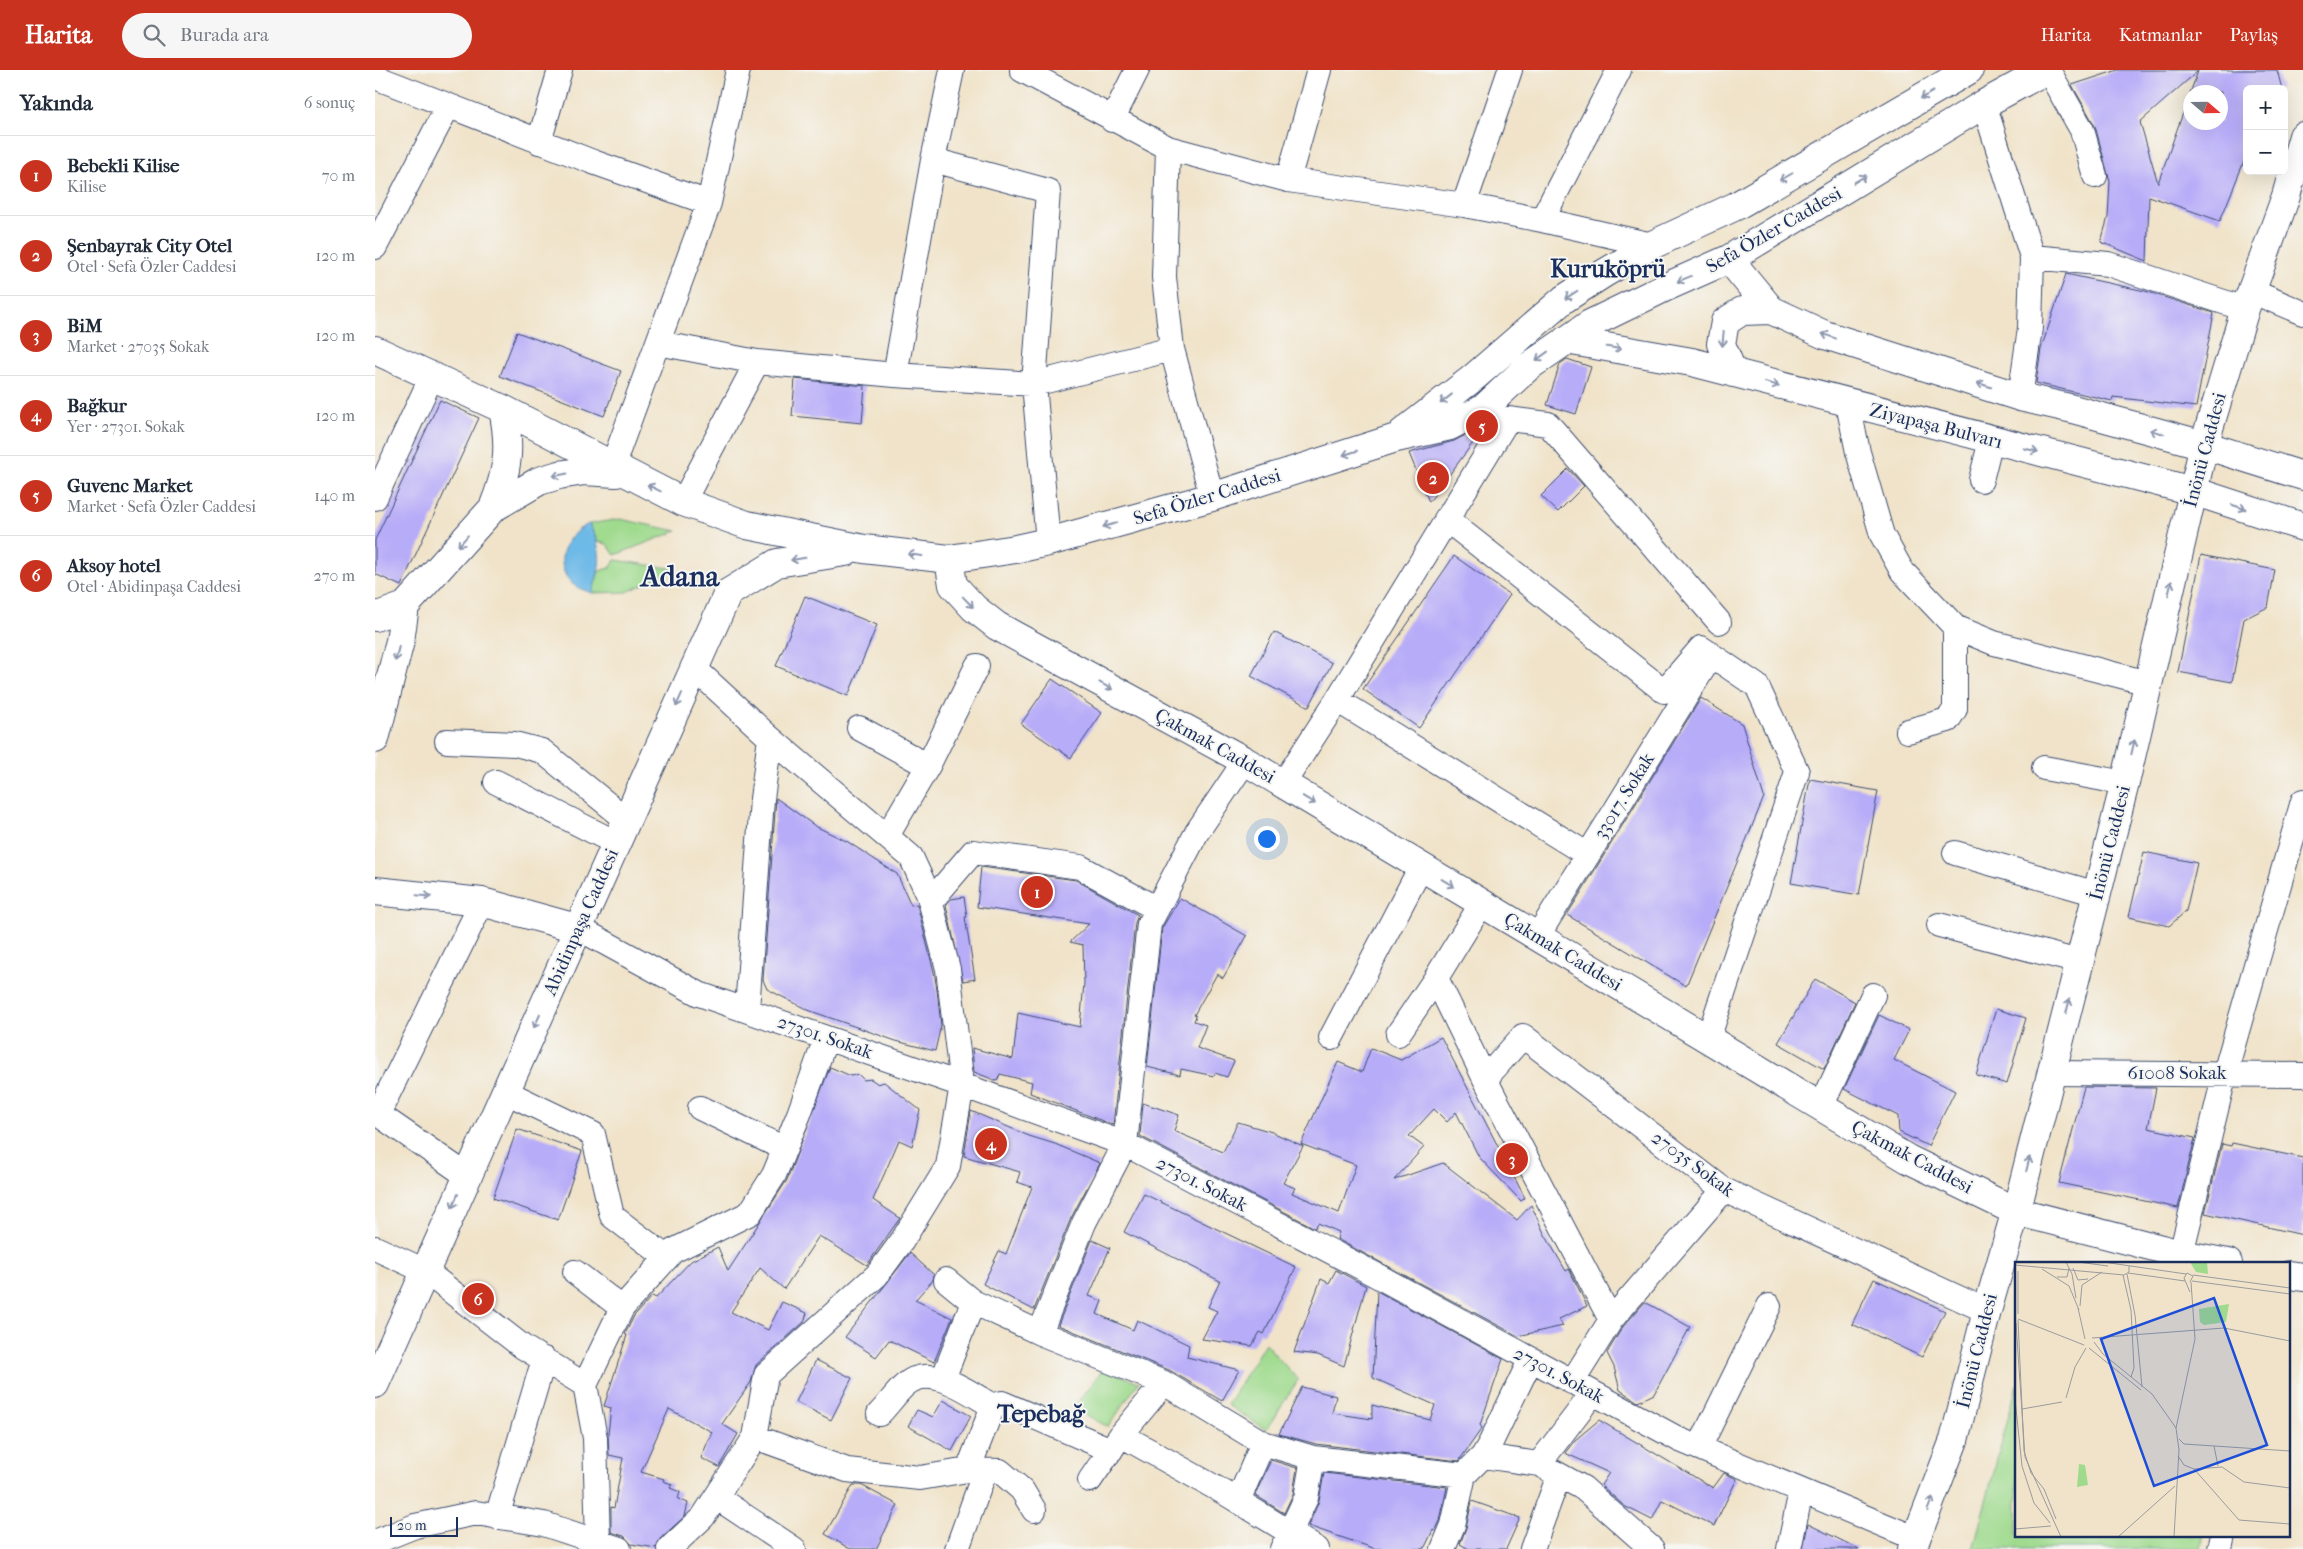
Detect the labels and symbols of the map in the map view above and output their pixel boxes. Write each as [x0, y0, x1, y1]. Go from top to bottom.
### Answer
north arrow [2183, 85, 2228, 130]
one-way arrow [1920, 90, 1934, 100]
one-way arrow [1780, 172, 1794, 182]
one-way arrow [1853, 174, 1867, 184]
street label: Sefa Özler Caddesi [1702, 182, 1846, 278]
district label: Kuruköprü [1550, 255, 1666, 283]
one-way arrow [1677, 274, 1692, 284]
one-way arrow [1564, 290, 1578, 300]
one-way arrow [1719, 331, 1728, 347]
one-way arrow [1822, 331, 1837, 340]
one-way arrow [1605, 344, 1621, 354]
one-way arrow [1536, 351, 1549, 362]
one-way arrow [1764, 379, 1780, 389]
one-way arrow [1976, 380, 1992, 390]
street label: İnönü Caddesi [2179, 390, 2231, 510]
one-way arrow [1439, 394, 1453, 404]
street label: Ziyapaşa Bulvarı [1867, 399, 2005, 453]
pin: 5 [1466, 407, 1498, 445]
one-way arrow [2150, 427, 2166, 436]
one-way arrow [2023, 446, 2039, 455]
one-way arrow [1342, 448, 1358, 458]
pin: 2 [1417, 459, 1449, 497]
street label: Sefa Özler Caddesi [1131, 464, 1284, 530]
one-way arrow [552, 471, 568, 481]
one-way arrow [646, 483, 661, 493]
one-way arrow [2231, 502, 2247, 512]
one-way arrow [1103, 521, 1119, 530]
one-way arrow [458, 534, 469, 547]
one-way arrow [908, 550, 924, 560]
one-way arrow [791, 555, 807, 565]
district label: Adana [639, 560, 721, 594]
one-way arrow [2166, 581, 2175, 597]
one-way arrow [962, 595, 974, 608]
one-way arrow [392, 646, 401, 662]
one-way arrow [1099, 681, 1114, 691]
one-way arrow [673, 692, 683, 707]
street label: Çakmak Caddesi [1151, 704, 1279, 789]
one-way arrow [2129, 739, 2138, 755]
street label: 33017. Sokak [1589, 749, 1659, 843]
street label: İnönü Caddesi [2085, 783, 2135, 903]
one-way arrow [1302, 795, 1316, 805]
your location [1254, 826, 1280, 852]
street label: Abidinpaşa Caddesi [538, 845, 623, 1000]
pin: 1 [1021, 873, 1053, 911]
one-way arrow [1441, 879, 1455, 889]
one-way arrow [415, 891, 431, 900]
street label: Çakmak Caddesi [1499, 908, 1626, 997]
one-way arrow [2064, 998, 2073, 1014]
street label: 27301. Sokak [774, 1010, 876, 1064]
one-way arrow [532, 1013, 541, 1028]
street label: 61008 Sokak [2127, 1062, 2227, 1084]
street label: Çakmak Caddesi [1847, 1116, 1977, 1199]
pin: 4 [975, 1125, 1007, 1163]
street label: 27035 Sokak [1647, 1127, 1739, 1202]
pin: 3 [1496, 1140, 1528, 1178]
street label: 27301. Sokak [1153, 1152, 1251, 1216]
one-way arrow [2024, 1156, 2033, 1172]
one-way arrow [450, 1193, 460, 1208]
inset map [2015, 1262, 2291, 1536]
pin: 6 [462, 1280, 494, 1318]
street label: İnönü Caddesi [1952, 1291, 2002, 1411]
street label: 27301. Sokak [1510, 1342, 1608, 1408]
district label: Tepebağ [996, 1400, 1086, 1428]
one-way arrow [1926, 1496, 1935, 1512]
scale bar [390, 1514, 457, 1537]

